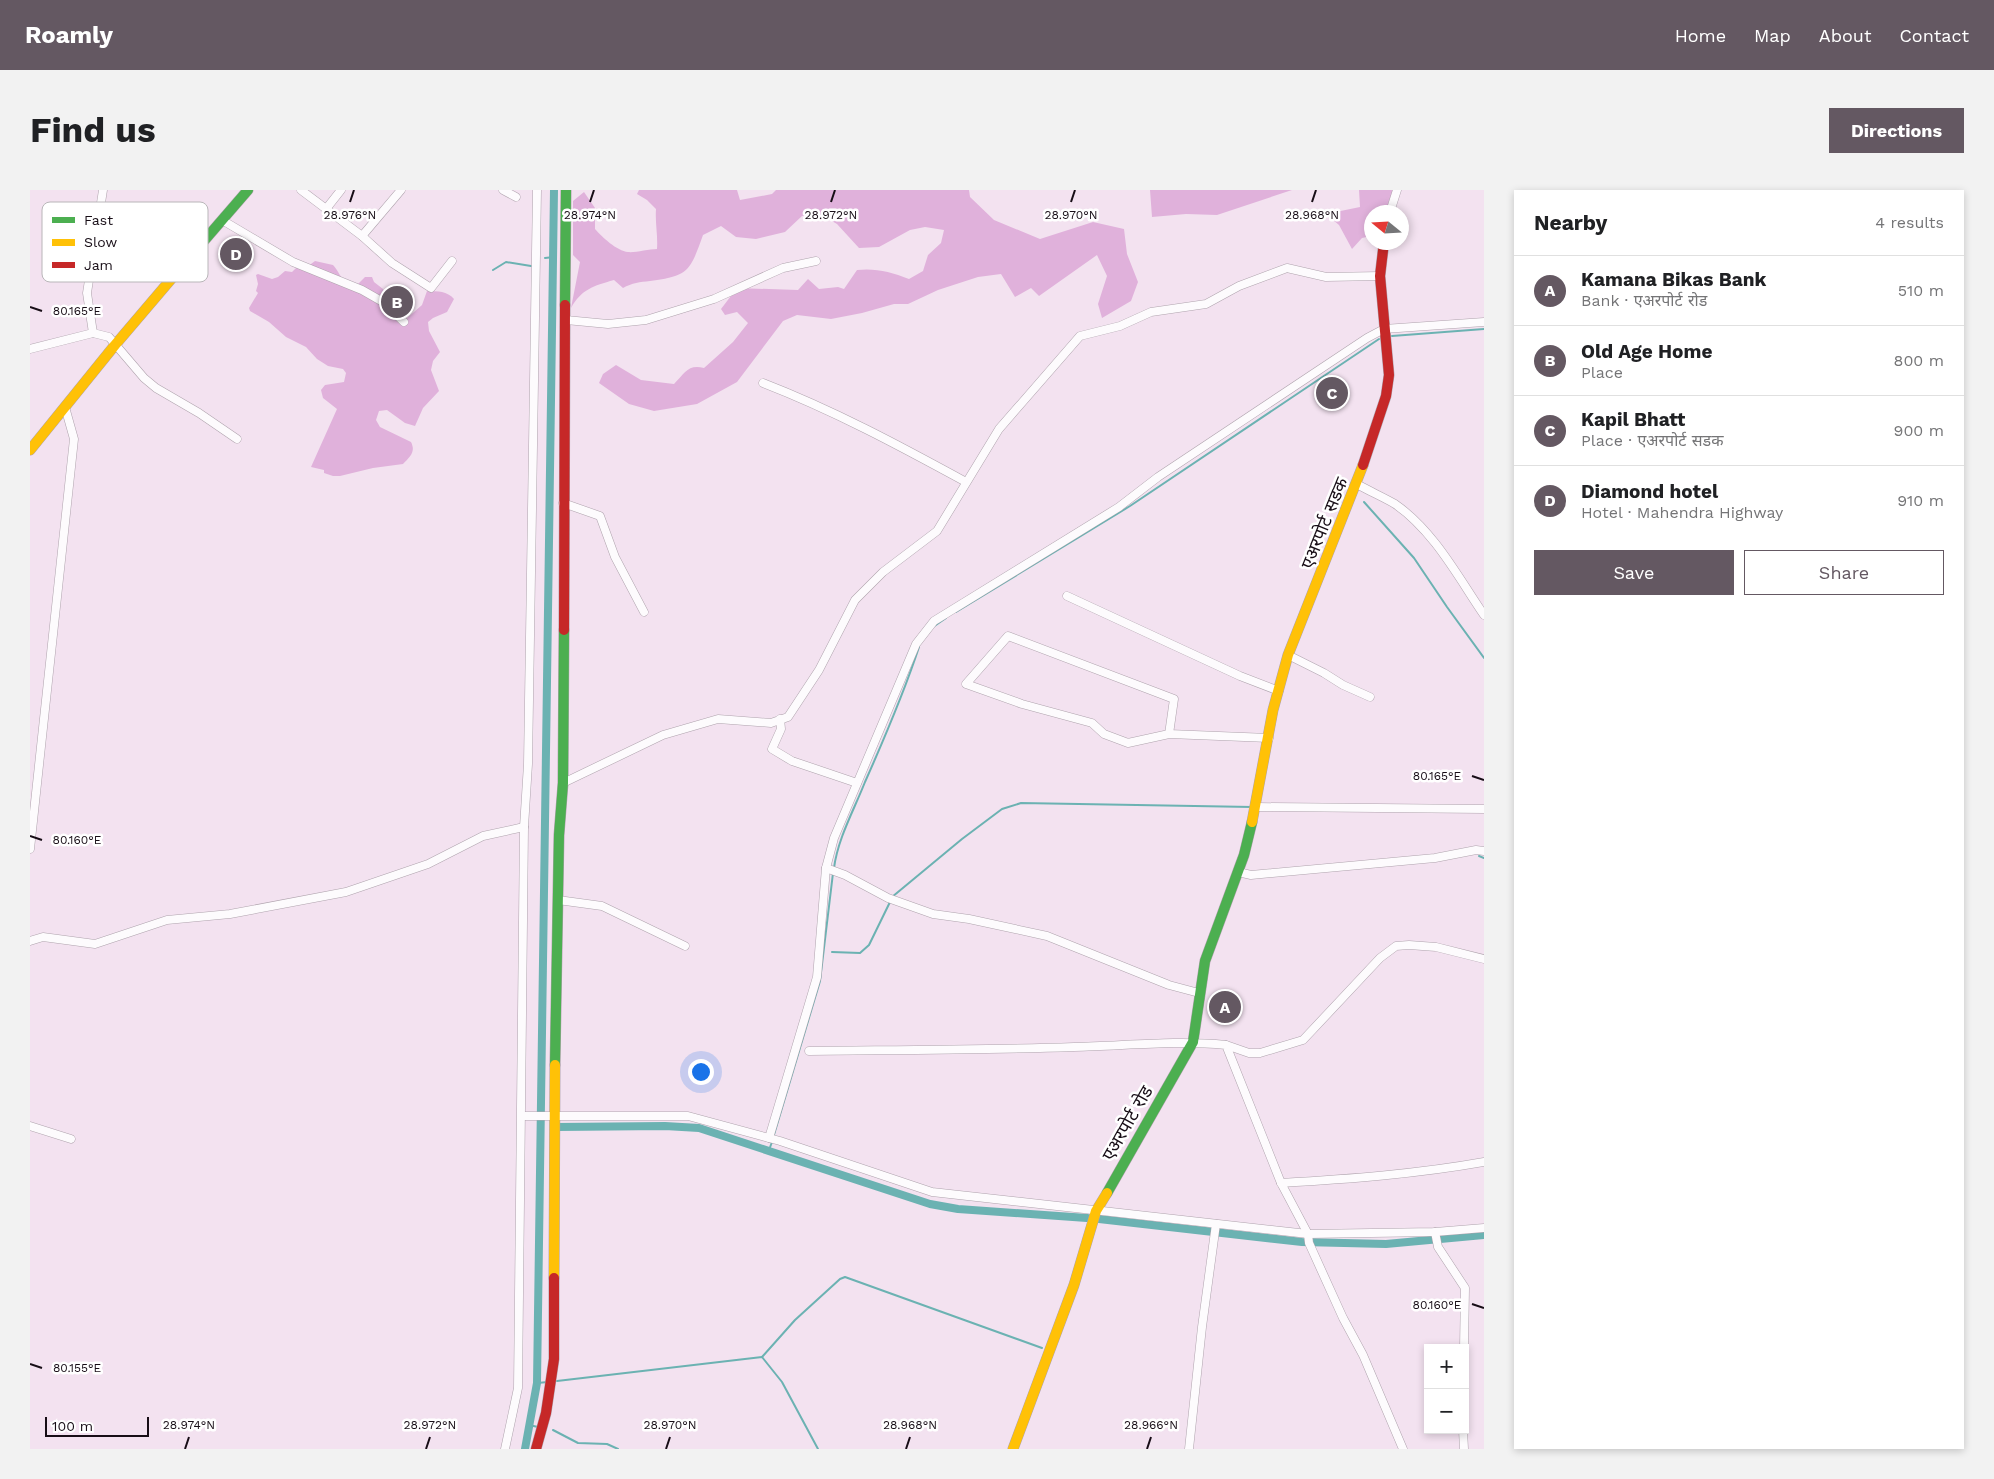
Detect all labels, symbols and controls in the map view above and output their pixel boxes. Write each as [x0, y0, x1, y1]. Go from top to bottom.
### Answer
text: Roamly [25, 21, 113, 49]
text: Home [1675, 25, 1726, 46]
text: Map [1754, 25, 1791, 46]
text: About [1819, 25, 1871, 46]
text: Contact [1899, 25, 1969, 46]
button: Directions [1829, 108, 1964, 153]
text: Find us [30, 109, 156, 151]
legend [42, 202, 208, 282]
north arrow [1364, 205, 1409, 250]
text: 28.976°N [324, 208, 376, 222]
text: 28.974°N [564, 208, 616, 222]
text: 28.972°N [805, 208, 857, 222]
text: 28.970°N [1044, 208, 1098, 222]
text: 28.968°N [1285, 208, 1339, 222]
text: Nearby [1534, 210, 1607, 235]
text: Fast [84, 212, 113, 228]
text: 4 results [1875, 213, 1944, 232]
text: Slow [84, 234, 117, 250]
pin: D [220, 235, 252, 273]
text: Jam [84, 257, 113, 273]
text: Kamana Bikas Bank [1581, 268, 1766, 291]
text: A [1545, 281, 1555, 300]
text: 510 m [1898, 281, 1944, 300]
pin: B [381, 283, 413, 321]
text: Bank · एअरपोर्ट रोड [1581, 291, 1707, 310]
text: 80.165°E [53, 304, 102, 318]
text: Old Age Home [1581, 340, 1712, 363]
text: B [1545, 351, 1555, 370]
text: 800 m [1894, 351, 1944, 370]
text: Place [1581, 363, 1623, 382]
pin: C [1316, 374, 1348, 412]
text: Kapil Bhatt [1581, 408, 1685, 431]
text: C [1545, 421, 1555, 440]
text: 900 m [1894, 421, 1944, 440]
text: Place · एअरपोर्ट सडक [1581, 431, 1723, 450]
street label: एअरपोर्ट सडक [1296, 473, 1352, 572]
text: Diamond hotel [1581, 480, 1718, 503]
text: D [1544, 491, 1556, 510]
text: 910 m [1897, 491, 1944, 510]
text: Hotel · Mahendra Highway [1581, 503, 1783, 522]
button: Save [1534, 550, 1734, 595]
button: Share [1744, 550, 1944, 595]
text: 80.165°E [1413, 769, 1462, 783]
text: 80.160°E [53, 833, 102, 847]
pin: A [1209, 988, 1241, 1026]
your location [688, 1059, 714, 1085]
street label: एअरपोर्ट रोड [1097, 1082, 1157, 1164]
text: 80.160°E [1413, 1298, 1462, 1312]
map controls [1424, 1344, 1469, 1434]
button: + [1424, 1344, 1469, 1389]
text: 80.155°E [53, 1361, 101, 1375]
button: − [1424, 1389, 1469, 1434]
scale bar [45, 1414, 149, 1437]
text: 100 m [52, 1418, 93, 1434]
text: 28.974°N [163, 1418, 215, 1432]
text: 28.972°N [404, 1418, 456, 1432]
text: 28.970°N [643, 1418, 697, 1432]
text: 28.968°N [883, 1418, 937, 1432]
text: 28.966°N [1124, 1418, 1178, 1432]

